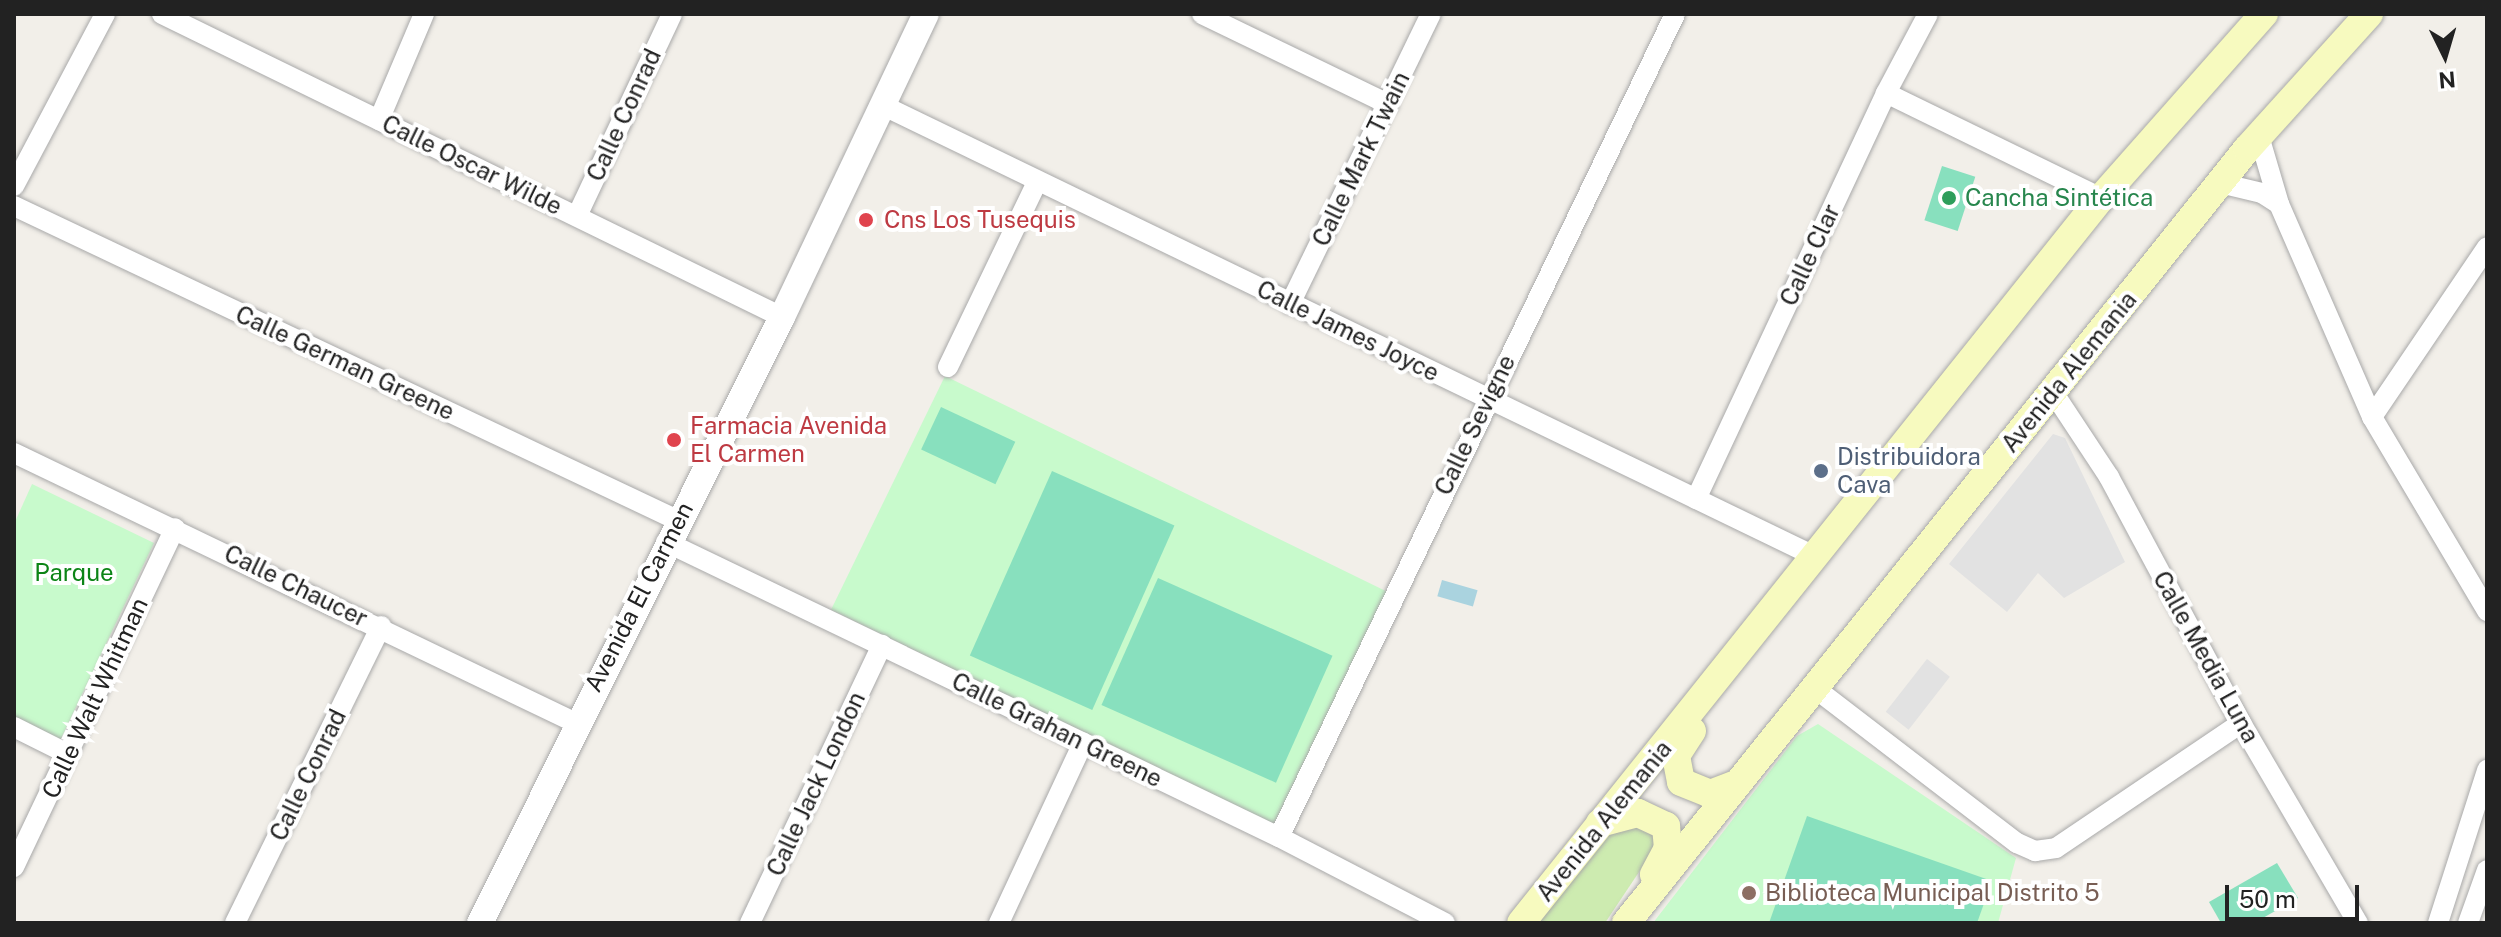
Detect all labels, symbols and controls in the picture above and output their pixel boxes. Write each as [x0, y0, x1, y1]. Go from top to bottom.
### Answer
north arrow [2405, 16, 2485, 96]
street label: Calle Conrad [581, 44, 667, 186]
text: N [2437, 66, 2457, 94]
street label: Calle Mark Twain [1306, 67, 1416, 251]
street label: Calle Oscar Wilde [377, 109, 567, 221]
place label: Cancha Sintética [1965, 184, 2153, 212]
marker: Cancha Sintética [1940, 189, 1958, 207]
street label: Calle Clar [1774, 200, 1846, 310]
place label: Cns Los Tusequis [884, 206, 1076, 234]
marker: Cns Los Tusequis [855, 209, 877, 231]
street label: Calle James Joyce [1252, 274, 1444, 388]
street label: Avenida Alemania [1995, 286, 2143, 458]
street label: Calle German Greene [231, 300, 459, 426]
street label: Calle Sevigne [1429, 350, 1521, 500]
place label: Farmacia Avenida El Carmen [690, 412, 887, 468]
marker: Farmacia Avenida El Carmen [665, 431, 683, 449]
place label: Distribuidora Cava [1837, 443, 1981, 499]
marker: Distribuidora Cava [1812, 462, 1830, 480]
street label: Avenida El Carmen [579, 497, 699, 697]
street label: Calle Chaucer [220, 539, 372, 633]
park label: Parque [34, 559, 114, 587]
street label: Calle Media Luna [2147, 566, 2265, 748]
street label: Calle Walt Whitman [36, 593, 154, 803]
street label: Calle Grahan Greene [947, 667, 1167, 793]
street label: Calle Jack London [761, 687, 871, 881]
street label: Calle Conrad [264, 704, 352, 846]
street label: Avenida Alemania [1530, 735, 1678, 907]
scale bar [2229, 869, 2363, 919]
place label: Biblioteca Municipal Distrito 5 [1765, 879, 2100, 907]
marker: Biblioteca Municipal Distrito 5 [1740, 884, 1758, 902]
text: 50 m [2239, 885, 2296, 913]

